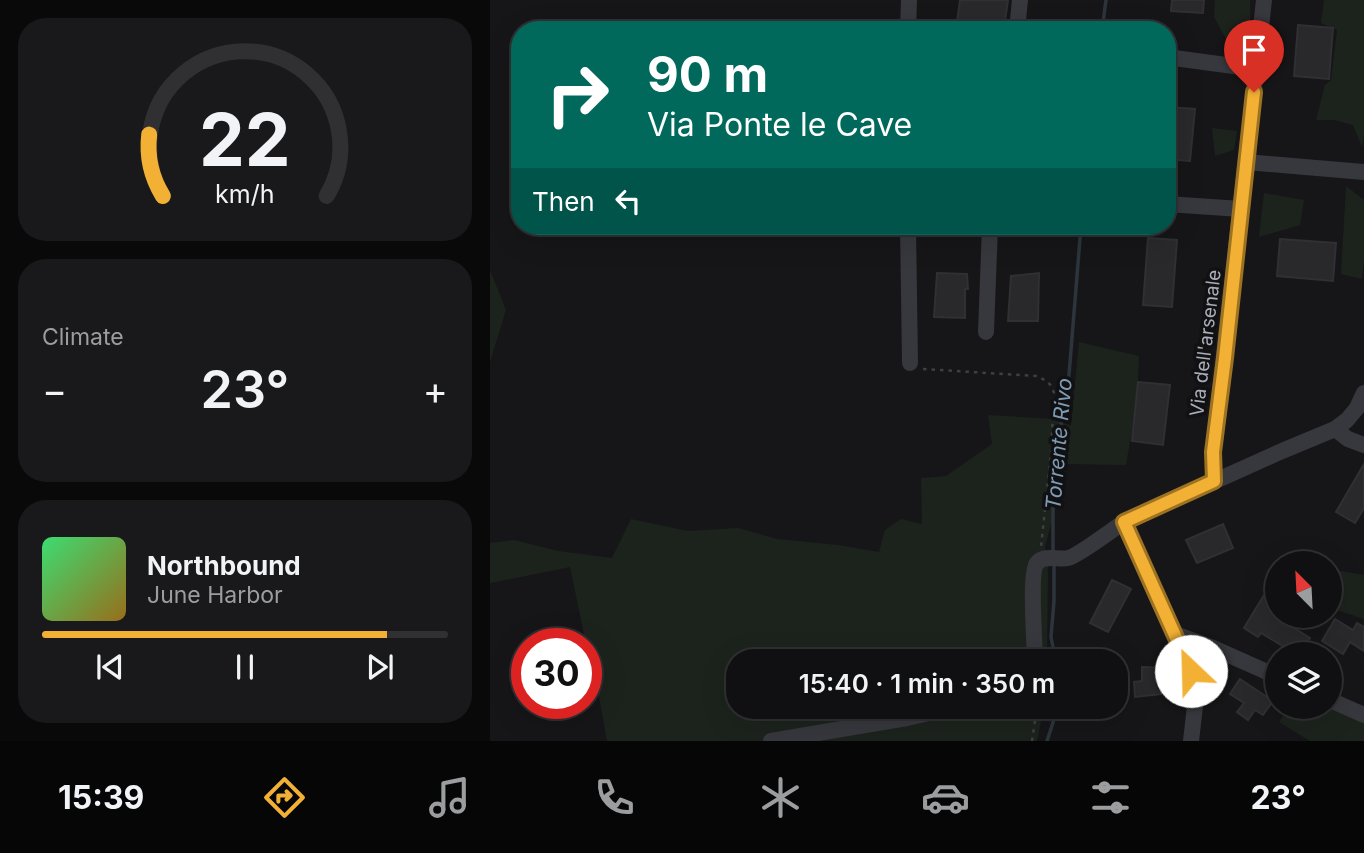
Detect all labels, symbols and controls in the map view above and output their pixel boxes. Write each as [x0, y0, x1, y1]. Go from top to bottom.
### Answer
pin [1224, 20, 1284, 92]
icon: arrive [1235, 31, 1273, 69]
text: 90 m [647, 45, 768, 104]
icon: right [532, 49, 623, 140]
text: 22 [199, 95, 291, 184]
text: Via Ponte le Cave [647, 105, 912, 144]
text: km/h [215, 178, 275, 208]
icon: left [609, 182, 647, 220]
text: Then [532, 186, 595, 217]
street label: Via dell'arsenale [1185, 268, 1226, 418]
text: Climate [42, 323, 124, 351]
text: 23° [201, 358, 289, 421]
text: − [42, 367, 67, 413]
text: + [423, 367, 448, 413]
water label: Torrente Rivo [1040, 377, 1077, 511]
text: Northbound [147, 550, 301, 581]
north arrow [1265, 551, 1342, 628]
map controls [1265, 551, 1342, 719]
text: June Harbor [147, 581, 283, 609]
speed limit sign: 30 [511, 628, 602, 719]
position arrow [1154, 634, 1228, 708]
button: layers [1265, 642, 1342, 719]
icon: previous [91, 648, 129, 686]
icon: pause [226, 648, 264, 686]
icon: next [361, 648, 399, 686]
text: 15:40 · 1 min · 350 m [799, 668, 1055, 699]
icon: directions [260, 773, 309, 822]
icon: music [425, 773, 474, 822]
icon: phone [590, 773, 639, 822]
icon: climate [756, 773, 805, 822]
icon: car [921, 773, 970, 822]
icon: filters [1086, 773, 1135, 822]
text: 15:39 [58, 778, 144, 817]
text: 23° [1251, 778, 1306, 817]

